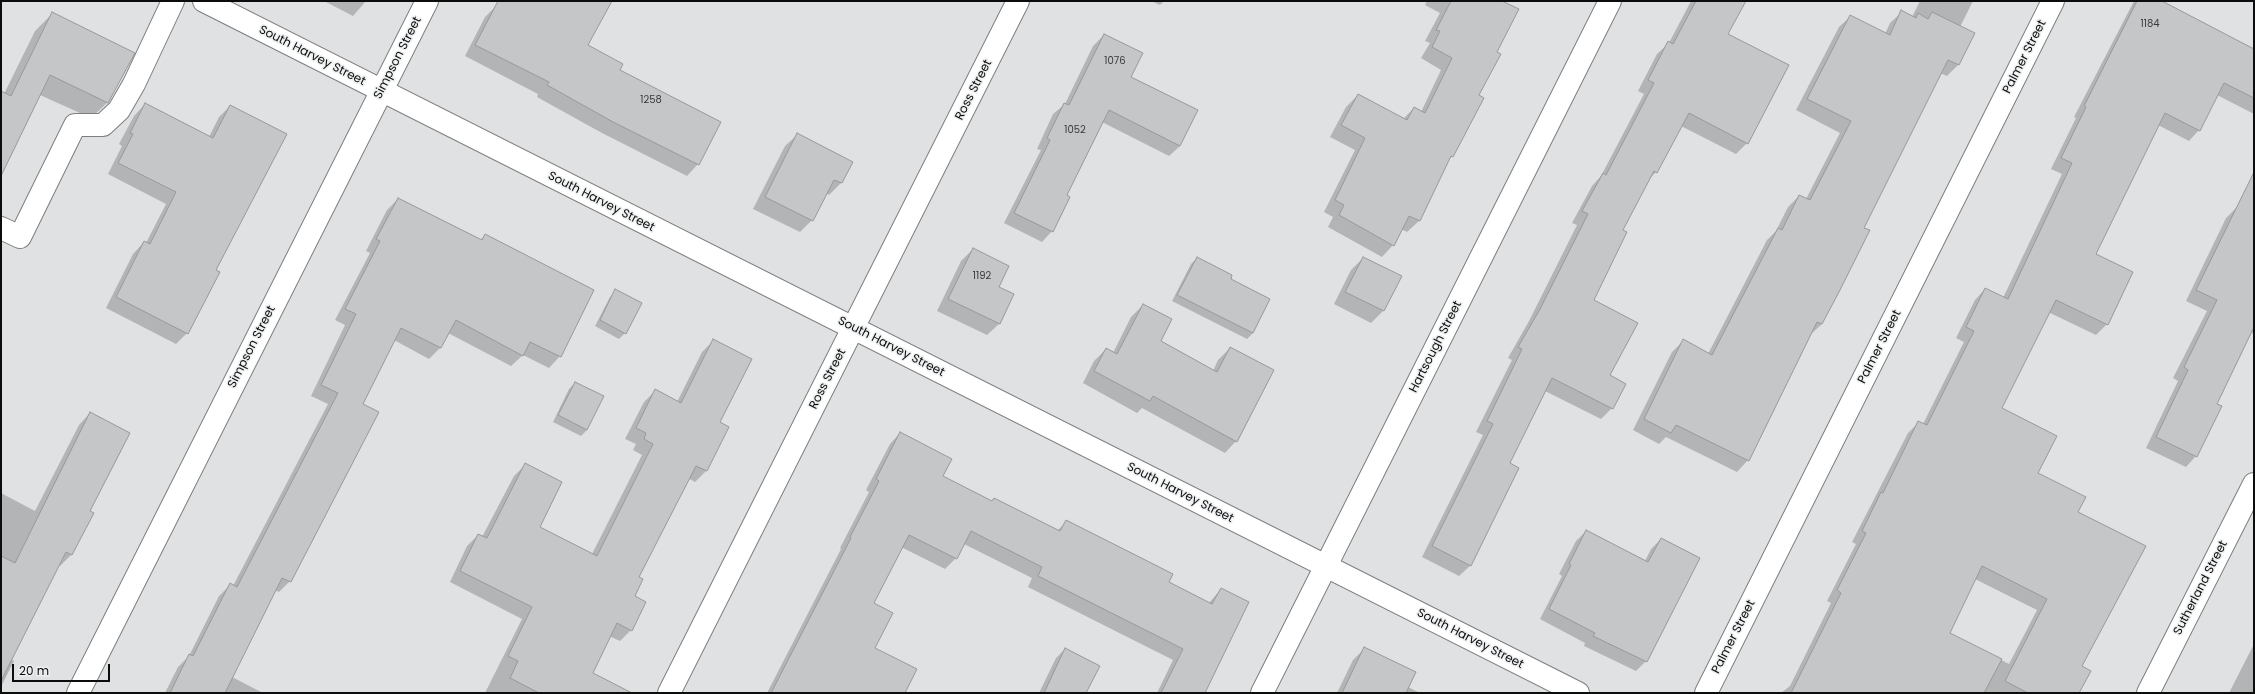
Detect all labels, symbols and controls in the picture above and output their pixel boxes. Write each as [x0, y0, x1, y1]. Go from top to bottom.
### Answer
street label: Simpson Street [371, 14, 425, 102]
street label: Palmer Street [2000, 18, 2050, 96]
house number: 1184 [2141, 18, 2159, 30]
street label: South Harvey Street [256, 23, 368, 89]
house number: 1076 [1104, 55, 1126, 67]
street label: Ross Street [953, 57, 995, 123]
house number: 1258 [640, 94, 662, 106]
house number: 1052 [1064, 124, 1086, 136]
street label: South Harvey Street [545, 169, 657, 235]
house number: 1192 [973, 270, 991, 282]
street label: Hartsough Street [1407, 299, 1465, 395]
street label: Simpson Street [225, 303, 279, 391]
street label: Palmer Street [1855, 308, 1905, 386]
street label: South Harvey Street [835, 314, 947, 380]
street label: Ross Street [807, 346, 849, 412]
street label: South Harvey Street [1124, 460, 1236, 526]
street label: Sutherland Street [2171, 538, 2231, 638]
street label: Palmer Street [1709, 598, 1759, 676]
street label: South Harvey Street [1414, 606, 1526, 672]
scale bar [14, 656, 112, 682]
text: 20 m [19, 662, 49, 679]

